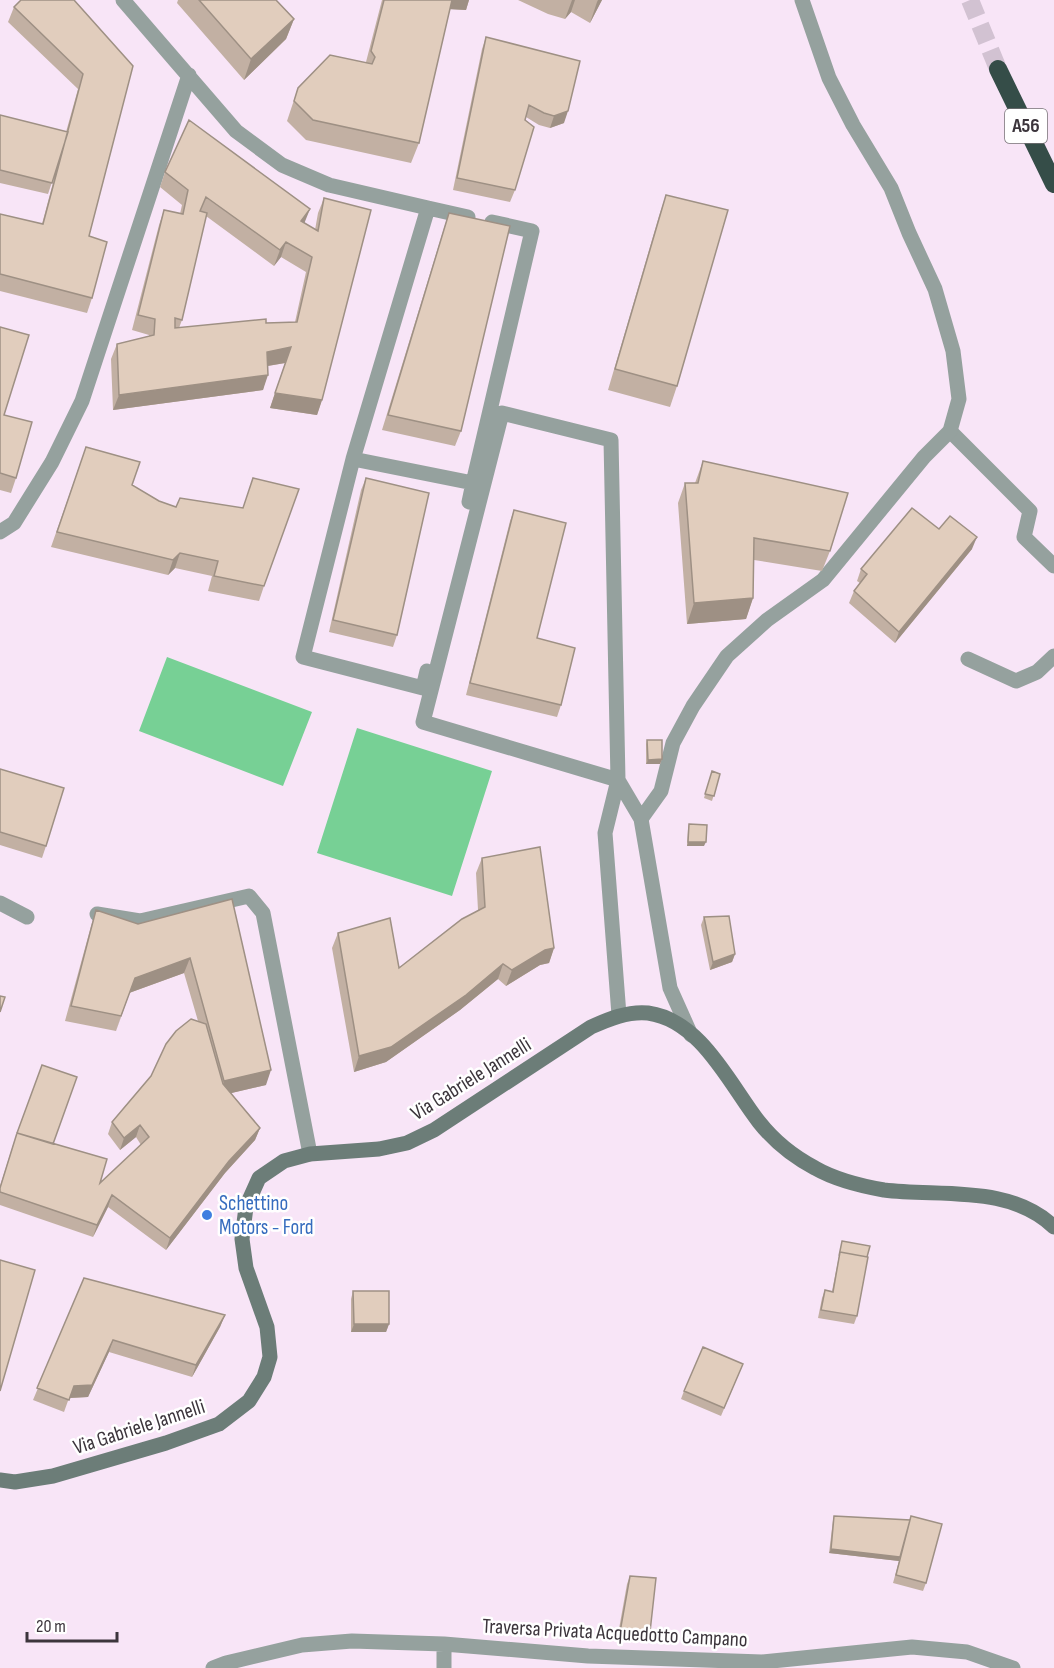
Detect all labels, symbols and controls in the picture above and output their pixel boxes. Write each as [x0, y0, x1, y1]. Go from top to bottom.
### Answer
road number: A56 [1005, 109, 1047, 143]
street label: Via Gabriele Jannelli [406, 1032, 536, 1126]
place label: Schettino Motors - Ford [219, 1191, 314, 1240]
marker: Schettino Motors - Ford [200, 1208, 214, 1222]
street label: Via Gabriele Jannelli [70, 1394, 208, 1460]
scale bar [27, 1605, 117, 1643]
street label: Traversa Privata Acquedotto Campano [482, 1614, 748, 1652]
text: 20 m [36, 1616, 66, 1637]

